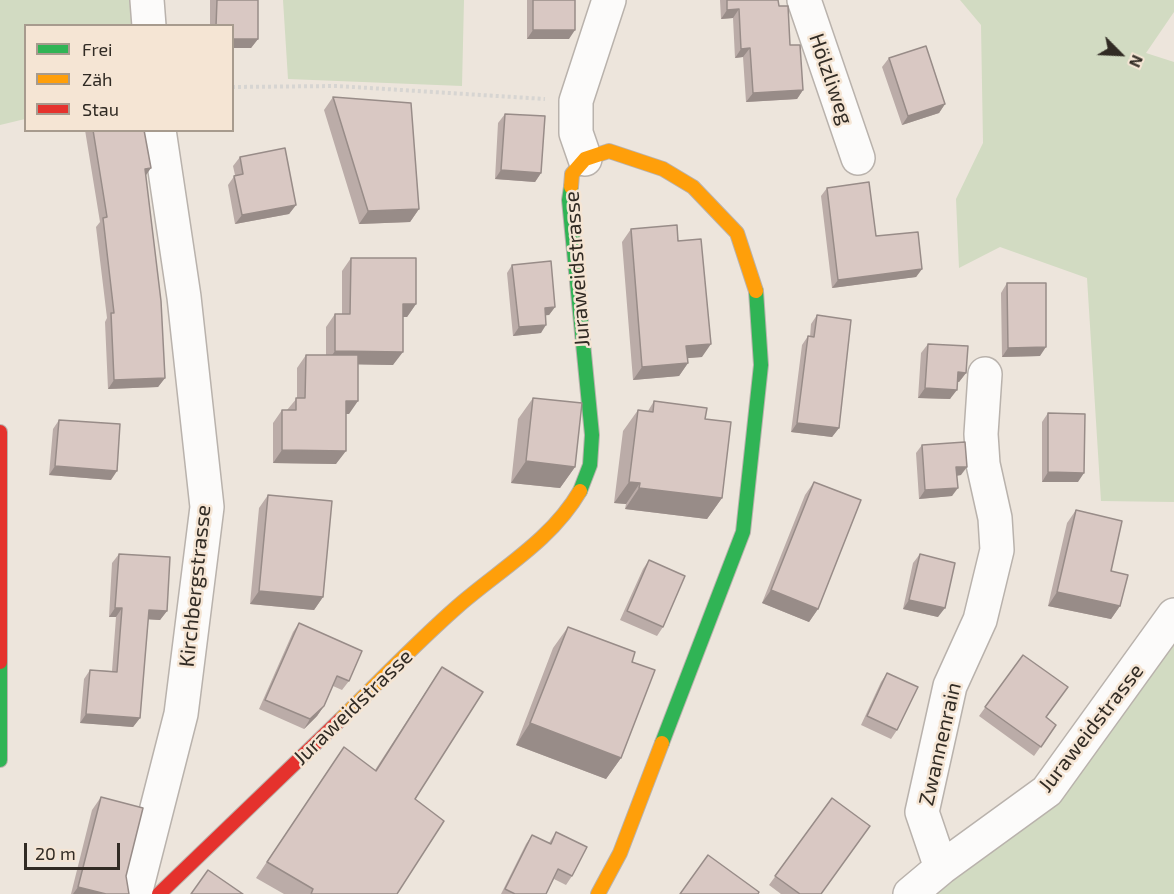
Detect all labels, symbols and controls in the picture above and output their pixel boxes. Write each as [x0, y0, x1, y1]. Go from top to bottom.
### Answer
legend [24, 24, 234, 132]
north arrow [1090, 24, 1150, 84]
street label: Hölzliweg [804, 30, 858, 128]
text: Frei [82, 38, 113, 60]
text: N [1126, 52, 1148, 71]
text: Zäh [82, 68, 113, 90]
text: Stau [82, 98, 119, 120]
street label: Juraweidstrasse [559, 190, 595, 348]
street label: Kirchbergstrasse [174, 504, 216, 668]
street label: Juraweidstrasse [288, 644, 418, 770]
street label: Juraweidstrasse [1033, 659, 1149, 797]
street label: Zwannenrain [914, 680, 966, 808]
scale bar [27, 831, 123, 869]
text: 20 m [35, 842, 76, 864]

